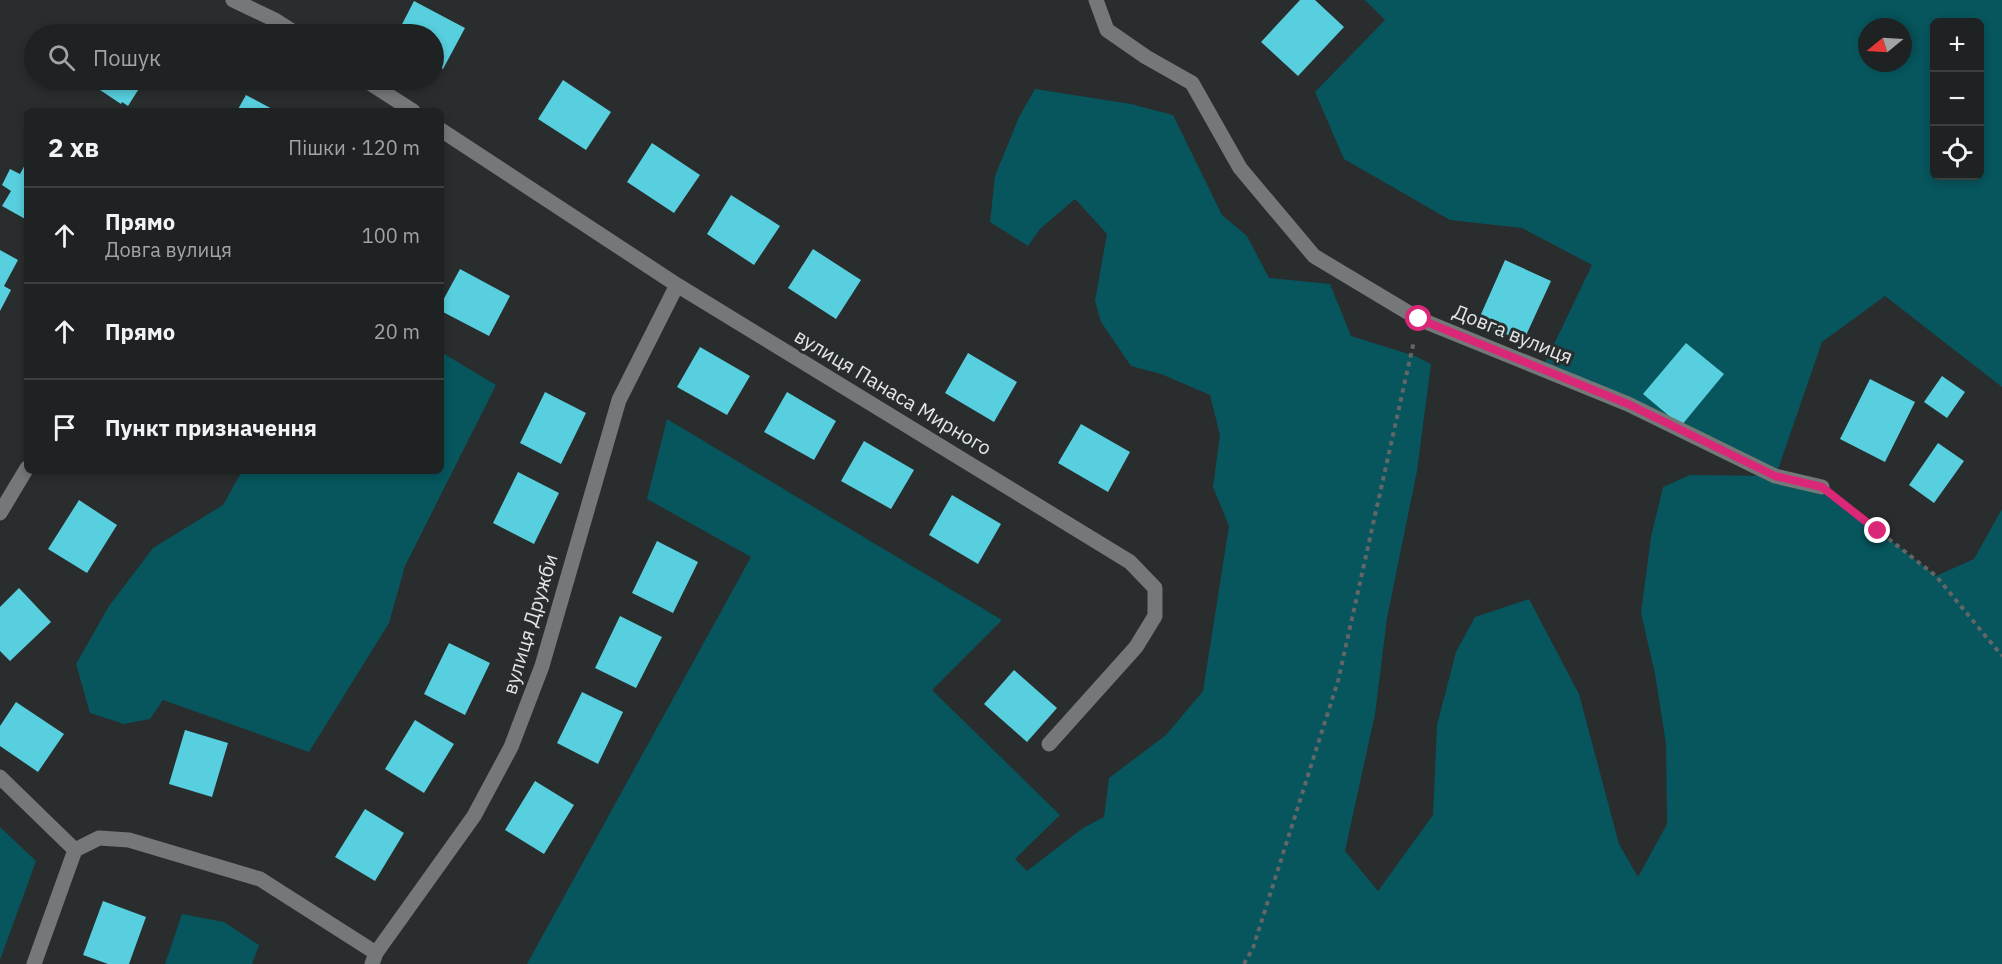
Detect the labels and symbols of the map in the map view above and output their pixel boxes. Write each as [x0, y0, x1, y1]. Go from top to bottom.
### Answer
north arrow [1858, 18, 1912, 72]
street label: Довга вулиця [1449, 297, 1577, 370]
route start [1405, 305, 1431, 331]
street label: вулиця Панаса Мирного [790, 322, 997, 461]
route end [1864, 517, 1890, 543]
street label: вулиця Дружби [495, 550, 564, 697]

